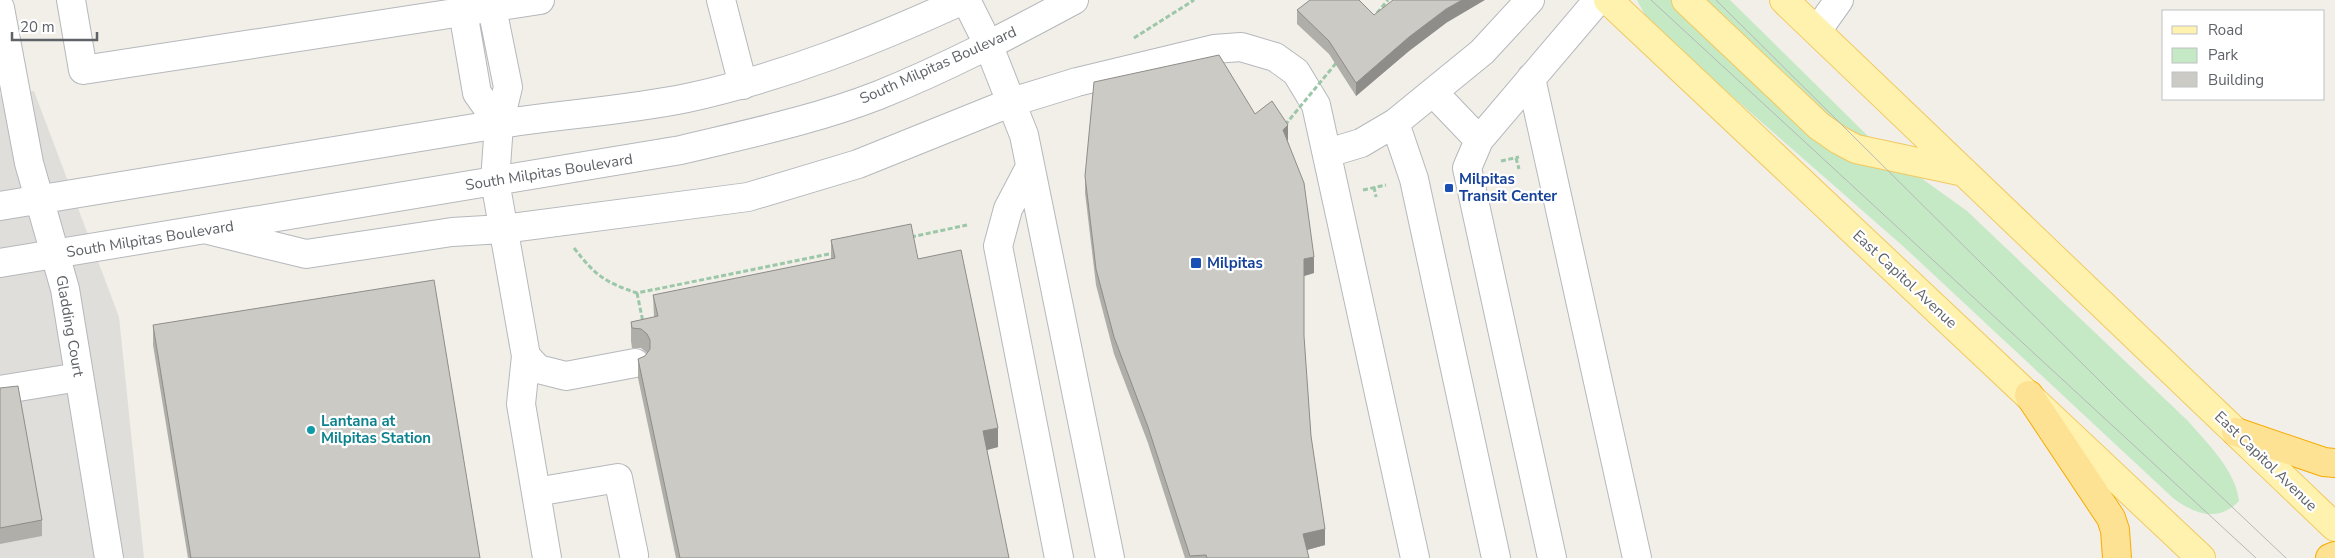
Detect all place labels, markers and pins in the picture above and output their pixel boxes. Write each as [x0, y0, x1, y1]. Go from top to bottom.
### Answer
place label: Milpitas Transit Center [1459, 169, 1557, 206]
marker: Milpitas Transit Center [1443, 182, 1455, 194]
place label: Milpitas [1207, 253, 1263, 273]
marker: Milpitas [1189, 256, 1203, 270]
place label: Lantana at Milpitas Station [321, 411, 431, 448]
marker: Lantana at Milpitas Station [305, 424, 317, 436]

